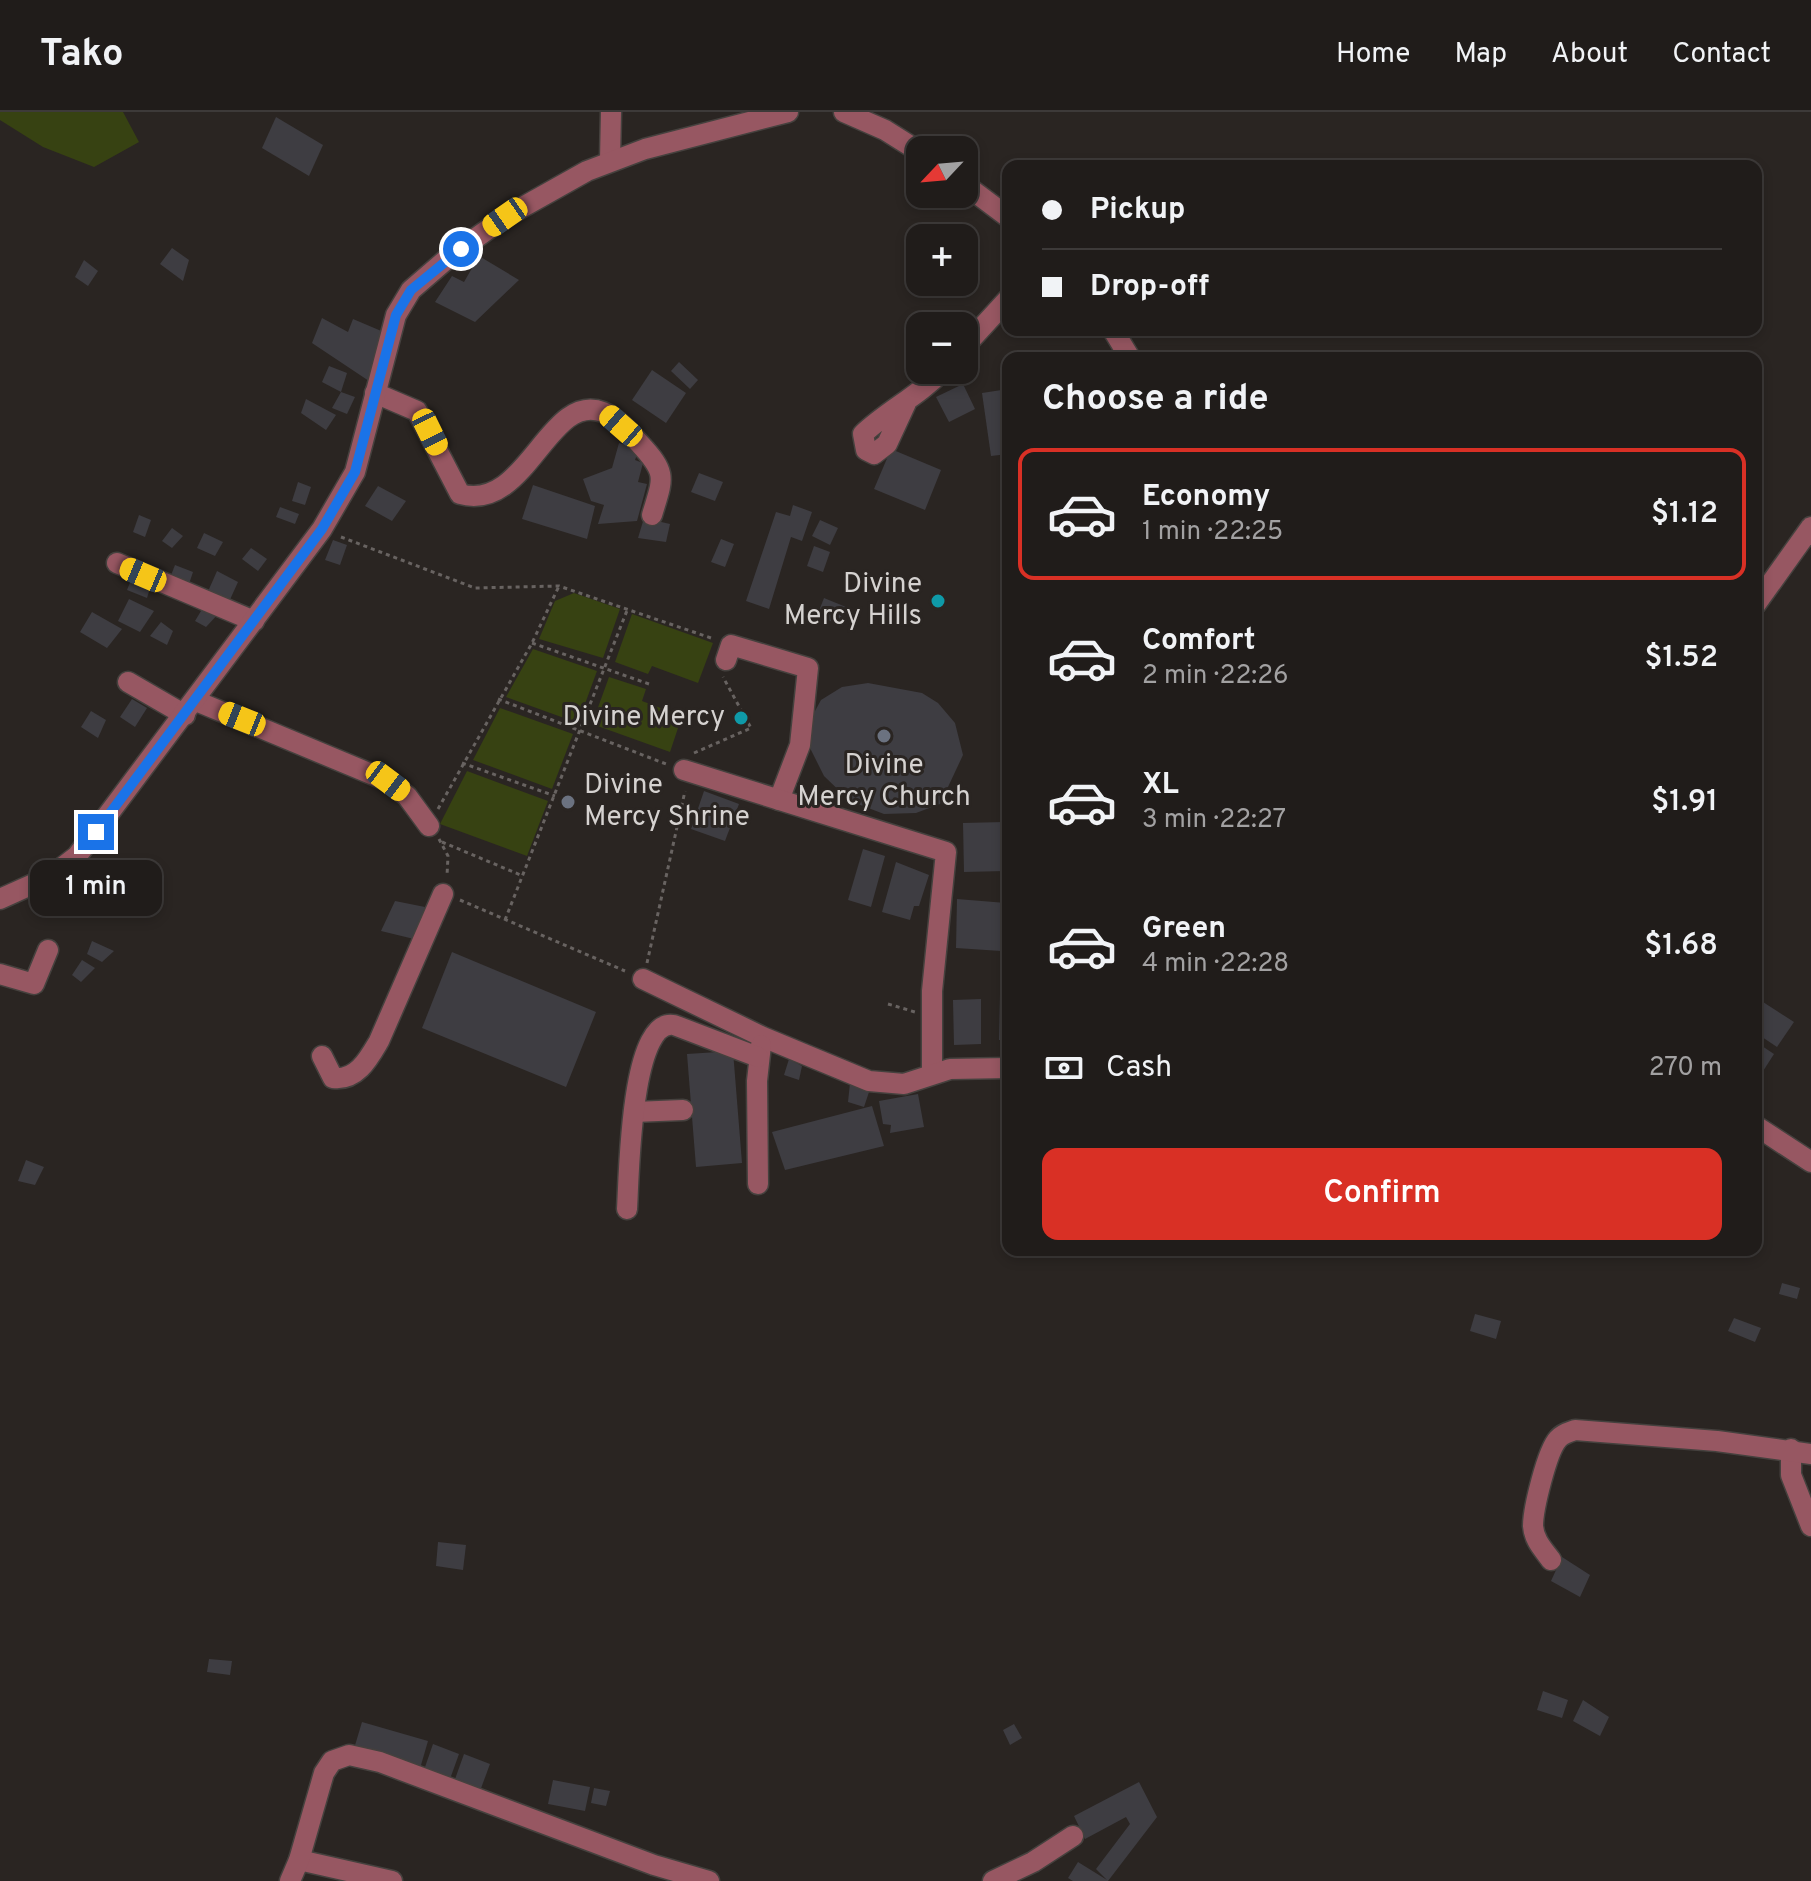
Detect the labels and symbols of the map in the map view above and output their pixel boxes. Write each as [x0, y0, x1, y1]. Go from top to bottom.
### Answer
north arrow [906, 136, 978, 208]
car [478, 193, 532, 241]
route start [443, 231, 479, 267]
car [595, 401, 647, 451]
car [409, 405, 451, 459]
car [116, 555, 170, 595]
place label: Divine Mercy Hills [784, 567, 922, 635]
marker: Divine Mercy Hills [929, 592, 947, 610]
car [215, 699, 269, 739]
place label: Divine Mercy [562, 700, 725, 736]
marker: Divine Mercy [732, 709, 750, 727]
marker: Divine Mercy Church [875, 727, 893, 745]
place label: Divine Mercy Church [797, 748, 971, 816]
car [362, 757, 414, 805]
place label: Divine Mercy Shrine [584, 768, 750, 836]
marker: Divine Mercy Shrine [559, 793, 577, 811]
route end [78, 814, 114, 850]
callout: 1 min [30, 860, 162, 916]

